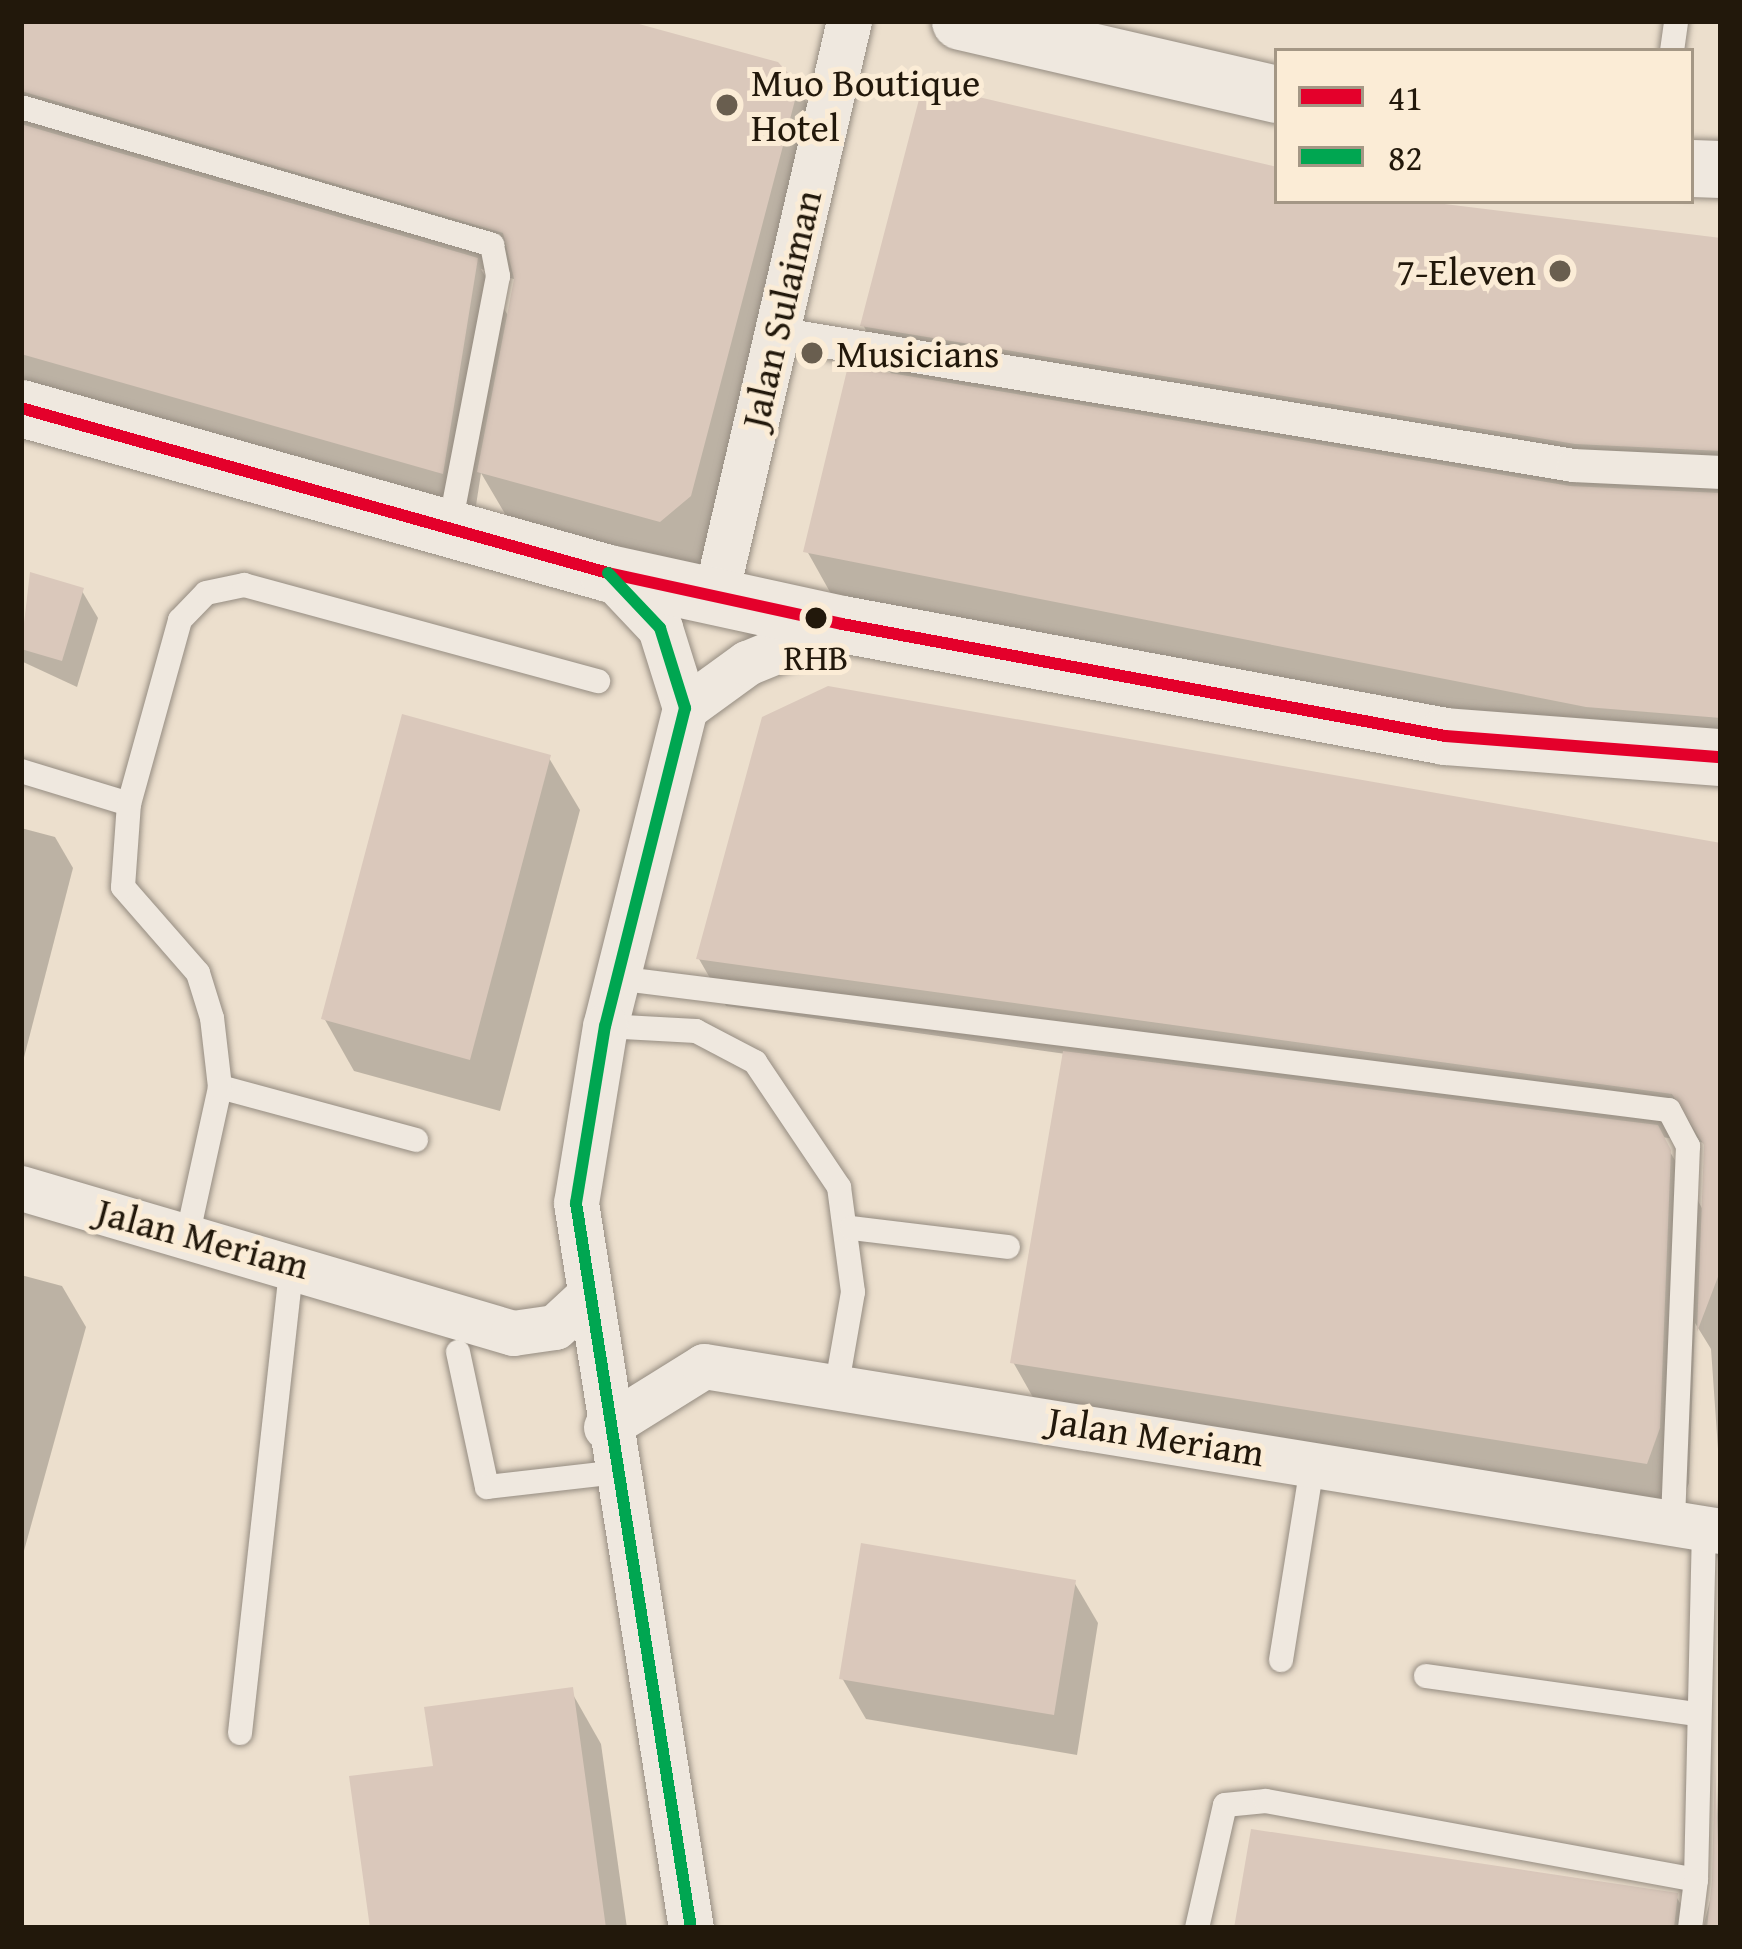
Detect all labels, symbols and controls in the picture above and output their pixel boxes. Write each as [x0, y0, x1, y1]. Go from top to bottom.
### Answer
legend [1274, 48, 1694, 204]
place label: Muo Boutique Hotel [751, 60, 980, 151]
text: 41 [1388, 70, 1423, 123]
marker: Muo Boutique Hotel [714, 92, 740, 118]
text: 82 [1388, 130, 1423, 183]
street label: Jalan Sulaiman [731, 185, 831, 433]
place label: 7-Eleven [1396, 248, 1536, 294]
marker: 7-Eleven [1547, 258, 1573, 284]
place label: Musicians [836, 330, 1000, 376]
marker: Musicians [799, 340, 825, 366]
marker: RHB [805, 607, 827, 629]
place label: RHB [783, 635, 849, 679]
street label: Jalan Meriam [92, 1187, 314, 1289]
street label: Jalan Meriam [1045, 1396, 1267, 1476]

